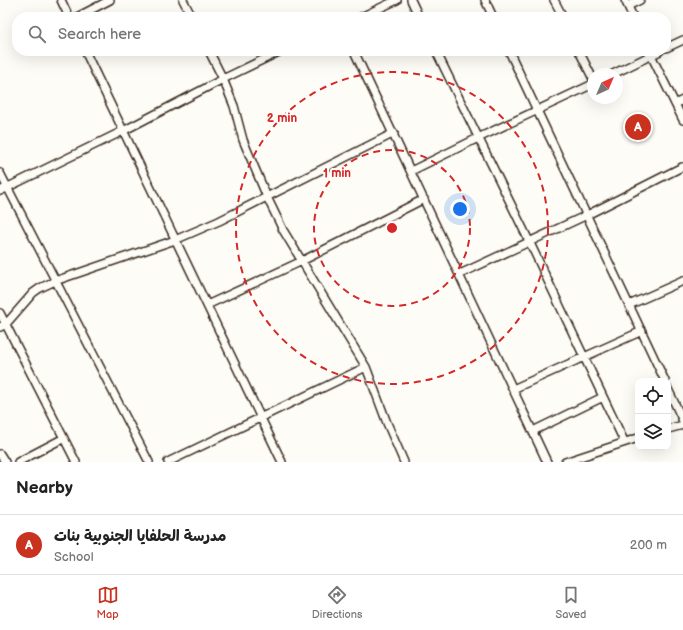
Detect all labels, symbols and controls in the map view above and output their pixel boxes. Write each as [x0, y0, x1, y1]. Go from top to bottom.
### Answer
search box [12, 12, 671, 56]
icon: search [26, 23, 48, 45]
text: Search here [58, 25, 141, 44]
north arrow [587, 68, 623, 104]
text: 2 min [267, 111, 297, 126]
pin: A [625, 112, 651, 142]
text: 1 min [323, 166, 351, 181]
your location [450, 199, 470, 219]
centre of rings [385, 221, 399, 235]
map controls [635, 378, 671, 450]
button: locate [635, 378, 671, 414]
button: layers [635, 414, 671, 450]
text: Nearby [16, 478, 73, 498]
text: مدرسة الحلفايا الجنوبية بنات [54, 527, 226, 546]
text: A [25, 537, 33, 553]
text: 200 m [630, 537, 667, 553]
text: School [54, 549, 94, 565]
tab: Map [97, 584, 119, 621]
tab: Directions [312, 584, 362, 621]
tab: Saved [556, 584, 586, 621]

